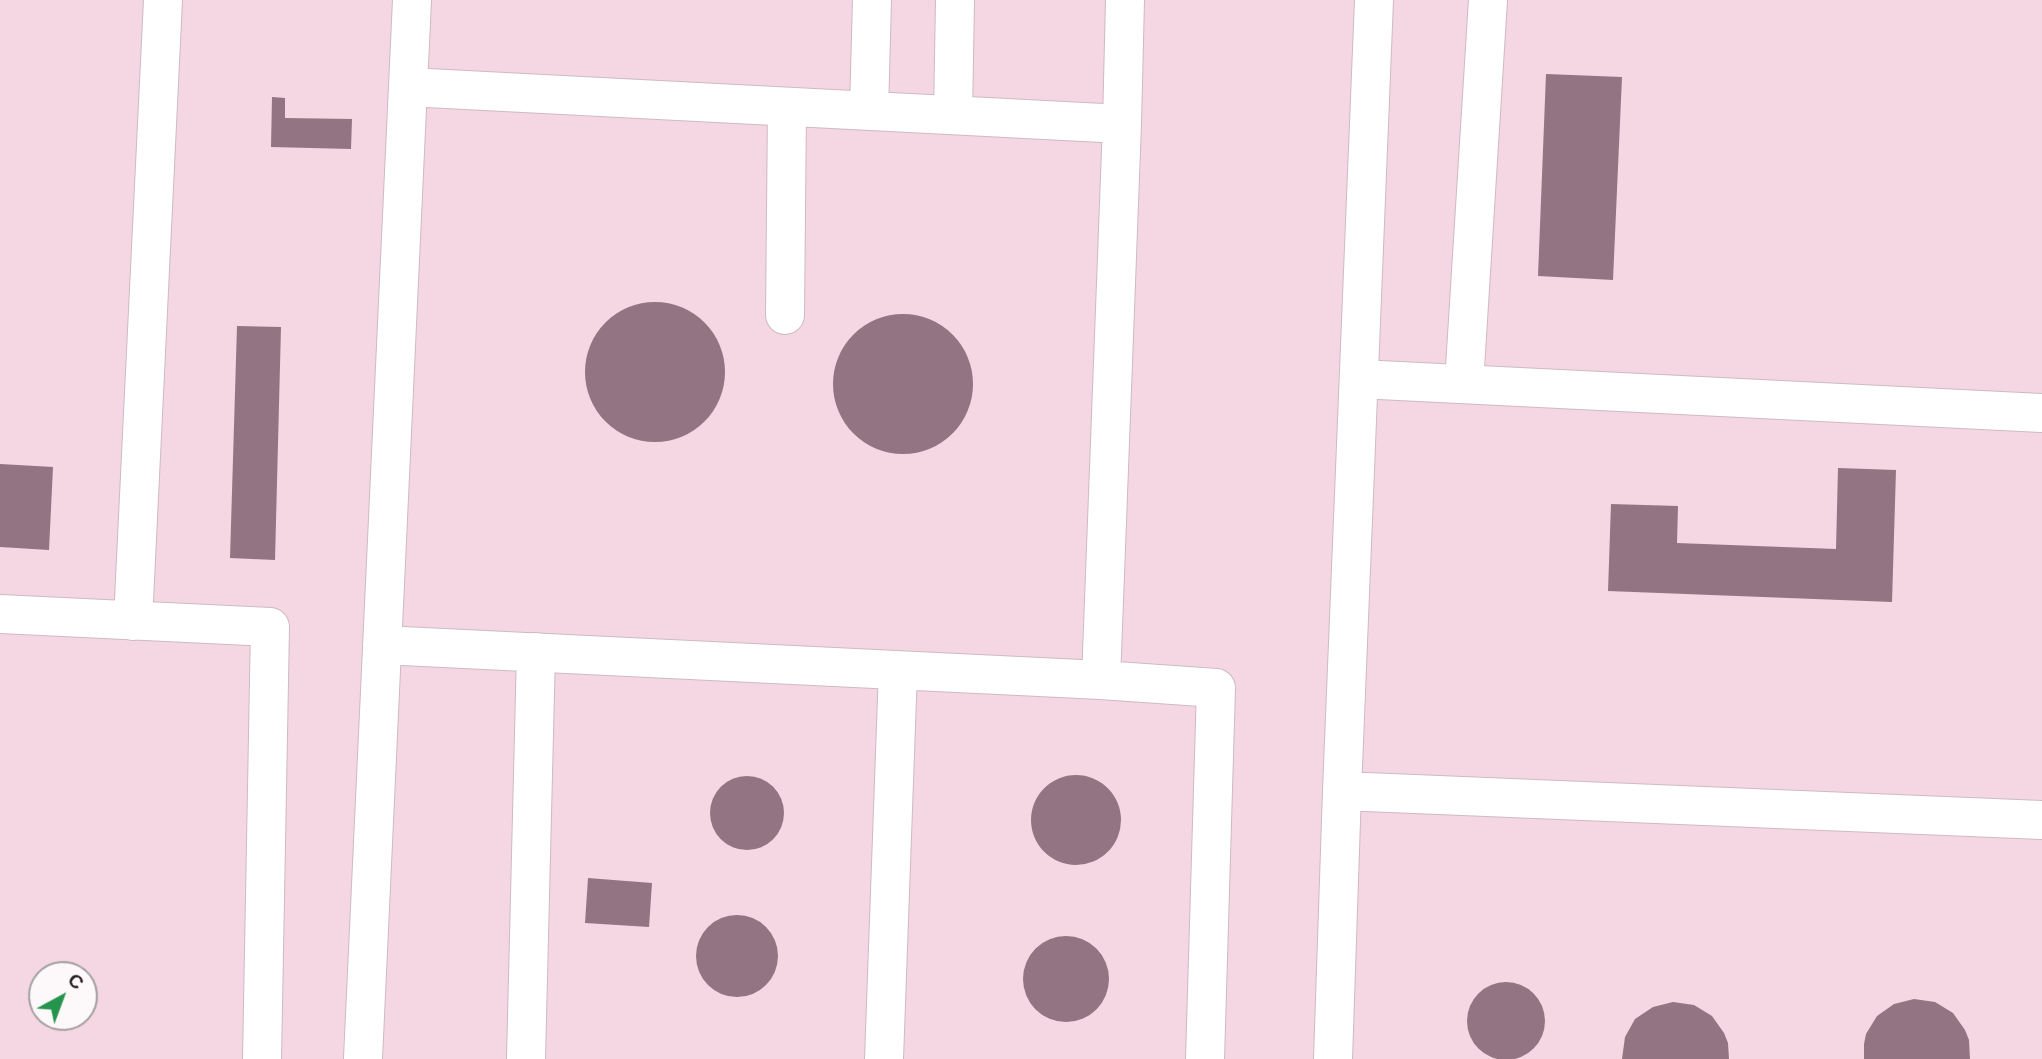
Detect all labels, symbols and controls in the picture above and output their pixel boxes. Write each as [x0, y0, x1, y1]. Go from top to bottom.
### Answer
north arrow [28, 961, 98, 1031]
text: С [64, 969, 88, 994]

